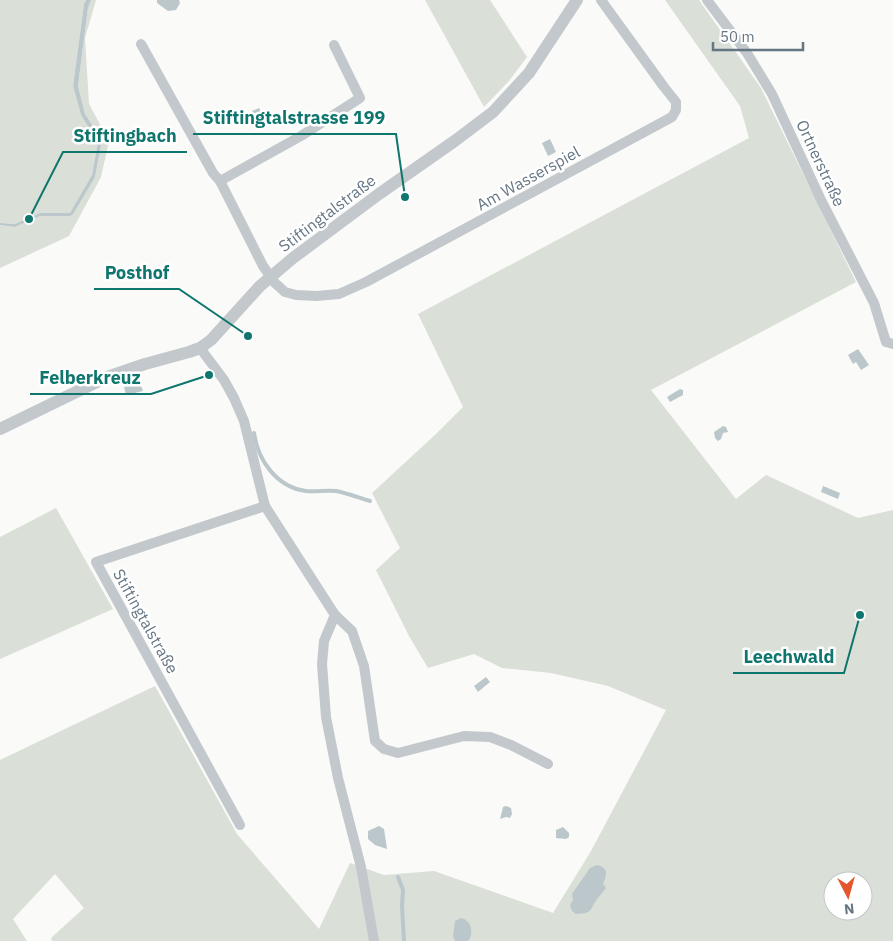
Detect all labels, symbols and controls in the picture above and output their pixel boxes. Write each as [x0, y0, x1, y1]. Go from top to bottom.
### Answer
scale bar [713, 20, 803, 52]
text: 50 m [720, 27, 755, 46]
callout: Stiftingtalstrasse 199 [193, 101, 396, 134]
text: Stiftingtalstrasse 199 [203, 106, 386, 129]
street label: Ortnerstraße [792, 116, 850, 210]
callout: Stiftingbach [63, 119, 187, 152]
text: Stiftingbach [73, 124, 177, 147]
street label: Am Wasserspiel [473, 141, 583, 215]
street label: Stiftingtalstraße [274, 170, 380, 256]
callout: Posthof [94, 256, 179, 289]
text: Posthof [105, 261, 170, 284]
callout: Felberkreuz [30, 361, 151, 394]
text: Felberkreuz [39, 366, 141, 389]
street label: Stiftingtalstraße [109, 565, 183, 677]
callout: Leechwald [733, 640, 844, 673]
text: Leechwald [743, 645, 835, 668]
north arrow [823, 871, 873, 921]
text: N [843, 899, 855, 918]

